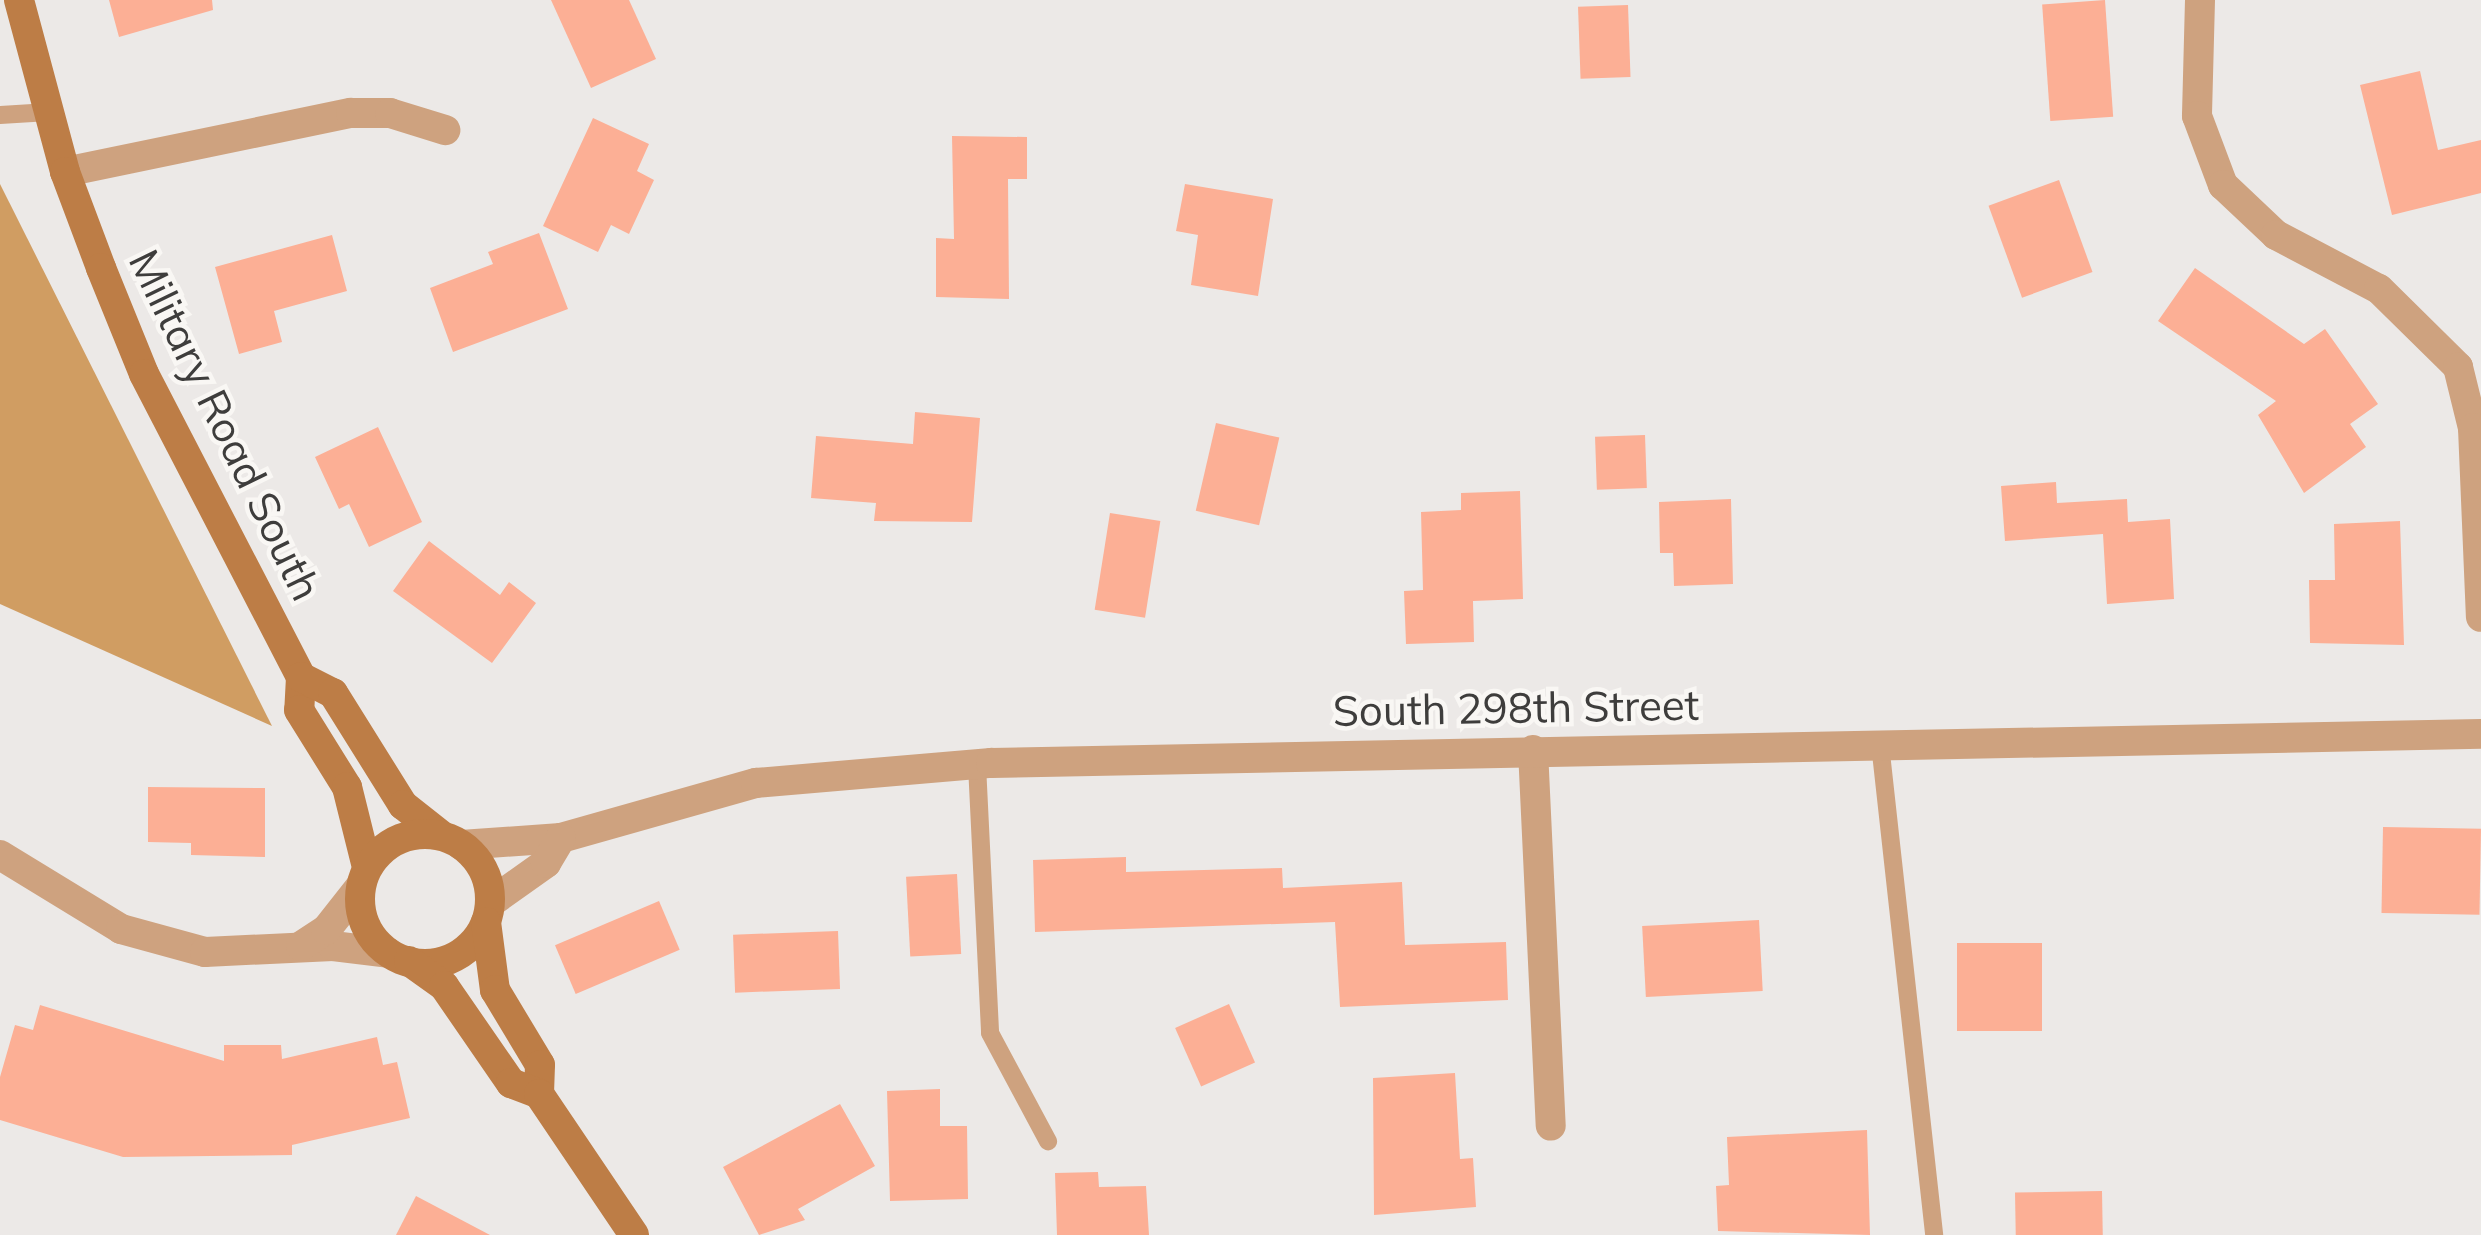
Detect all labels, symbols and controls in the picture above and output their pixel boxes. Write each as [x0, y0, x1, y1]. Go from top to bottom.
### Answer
street label: Military Road South [118, 242, 332, 608]
street label: South 298th Street [1332, 680, 1700, 736]

